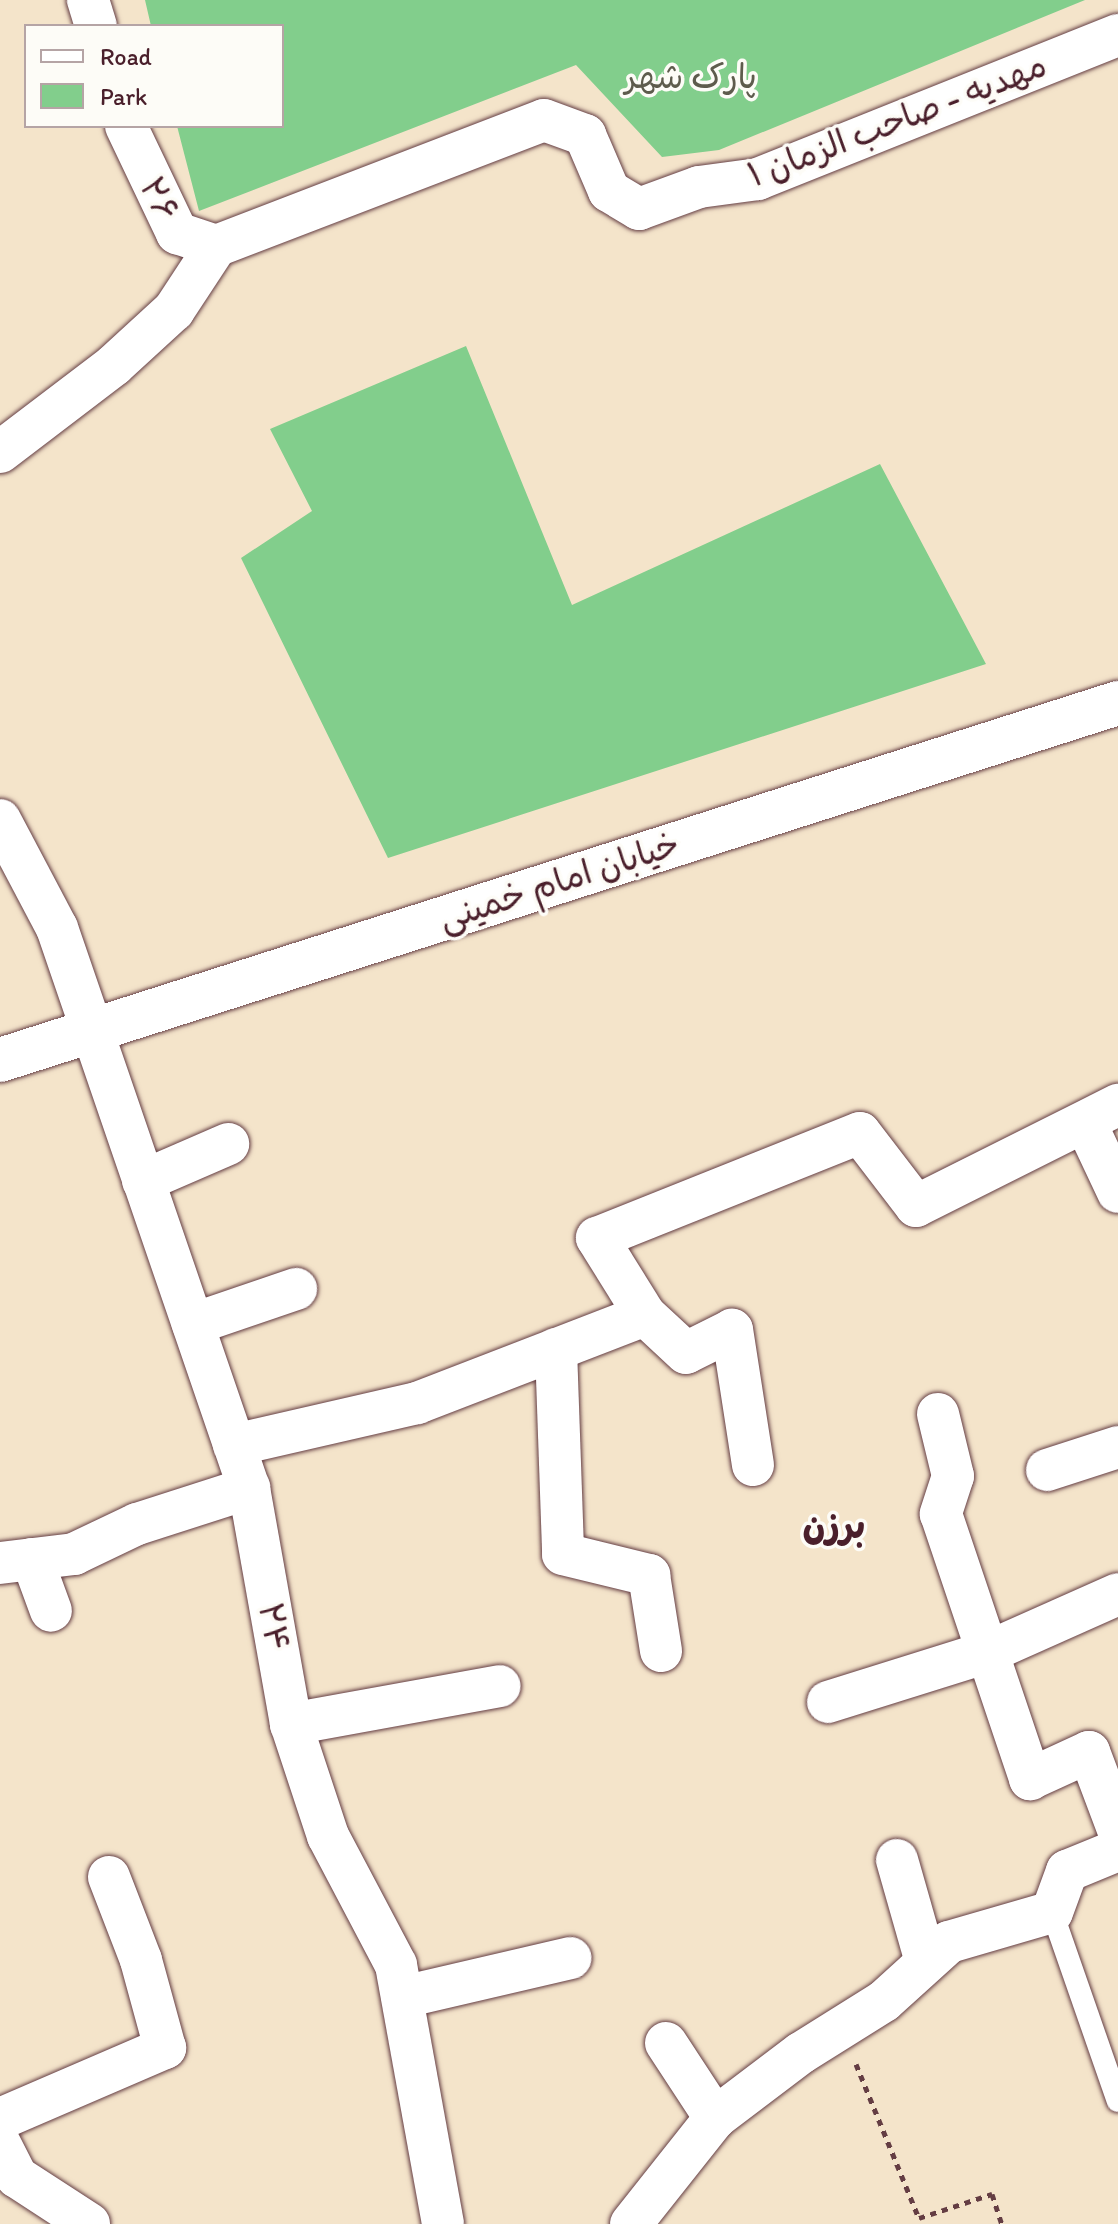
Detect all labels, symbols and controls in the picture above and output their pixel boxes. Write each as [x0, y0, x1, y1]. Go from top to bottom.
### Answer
legend [24, 24, 284, 128]
text: Road [100, 42, 152, 71]
street label: مهدیه - صاحب الزمان ۱ [742, 44, 1052, 196]
park label: پارک شهر [625, 57, 757, 97]
text: Park [100, 82, 147, 111]
street label: ۲۶ [131, 170, 187, 228]
street label: خیابان امام خمینی [434, 823, 684, 939]
district label: برزن [803, 1504, 865, 1548]
street label: ۲۴ [250, 1600, 298, 1654]

